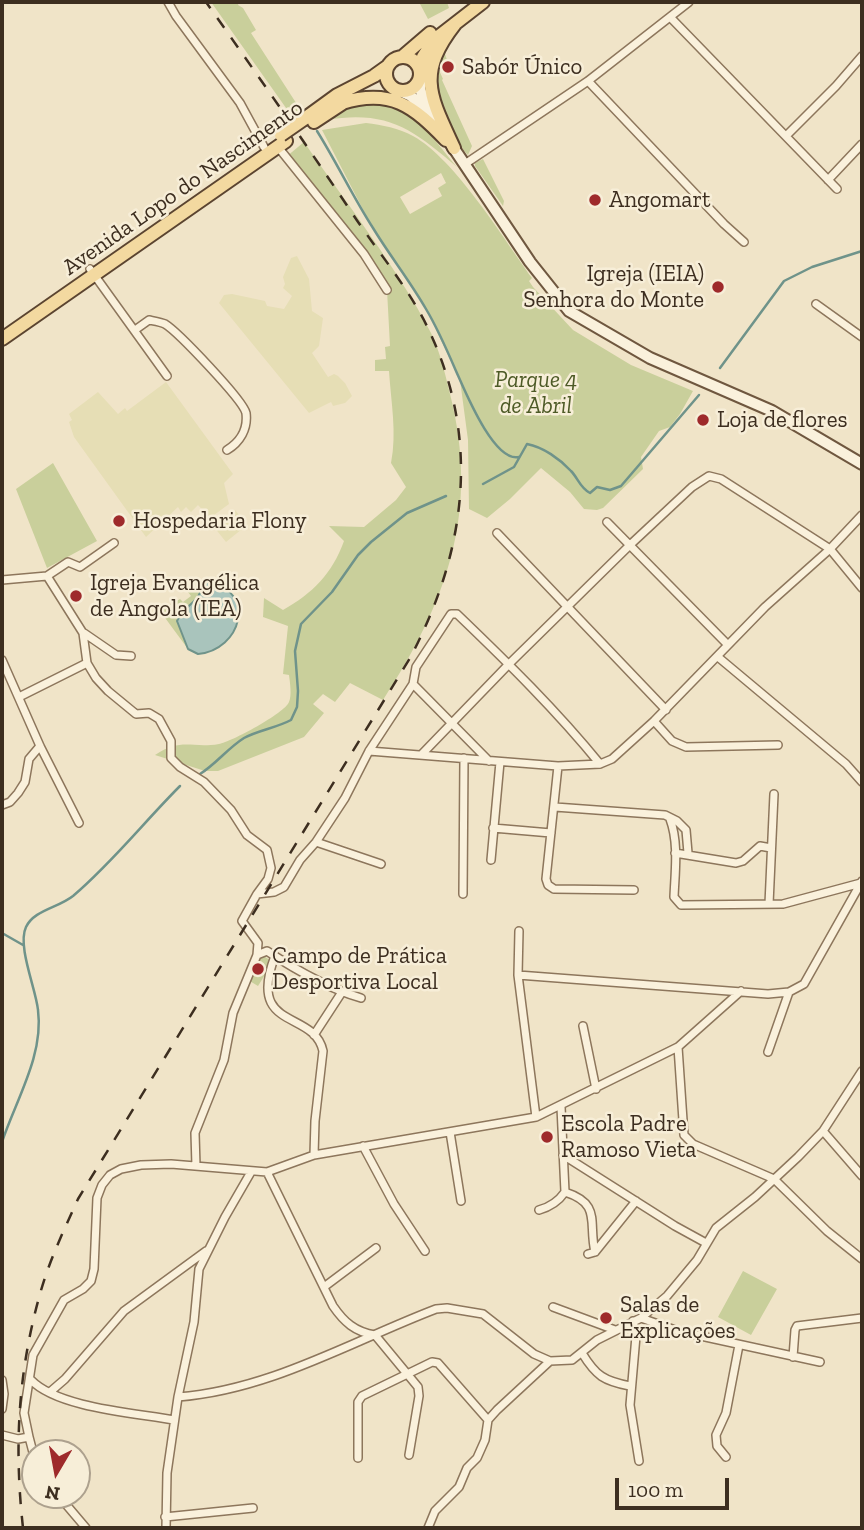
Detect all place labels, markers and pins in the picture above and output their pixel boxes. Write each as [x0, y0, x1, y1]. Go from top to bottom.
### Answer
place label: Sabór Único [462, 53, 582, 81]
marker: Sabór Único [440, 59, 456, 75]
place label: Angomart [609, 186, 711, 214]
marker: Angomart [587, 192, 603, 208]
place label: Igreja (IEIA) Senhora do Monte [523, 260, 704, 314]
marker: Igreja (IEIA) Senhora do Monte [710, 279, 726, 295]
place label: Loja de flores [717, 406, 848, 434]
marker: Loja de flores [695, 412, 711, 428]
place label: Hospedaria Flony [133, 507, 306, 535]
marker: Hospedaria Flony [111, 513, 127, 529]
place label: Igreja Evangélica de Angola (IEA) [90, 569, 259, 623]
marker: Igreja Evangélica de Angola (IEA) [68, 588, 84, 604]
place label: Campo de Prática Desportiva Local [272, 942, 447, 996]
marker: Campo de Prática Desportiva Local [250, 961, 266, 977]
place label: Escola Padre Ramoso Vieta [561, 1110, 696, 1164]
marker: Escola Padre Ramoso Vieta [539, 1129, 555, 1145]
place label: Salas de Explicações [620, 1291, 736, 1345]
marker: Salas de Explicações [598, 1310, 614, 1326]

